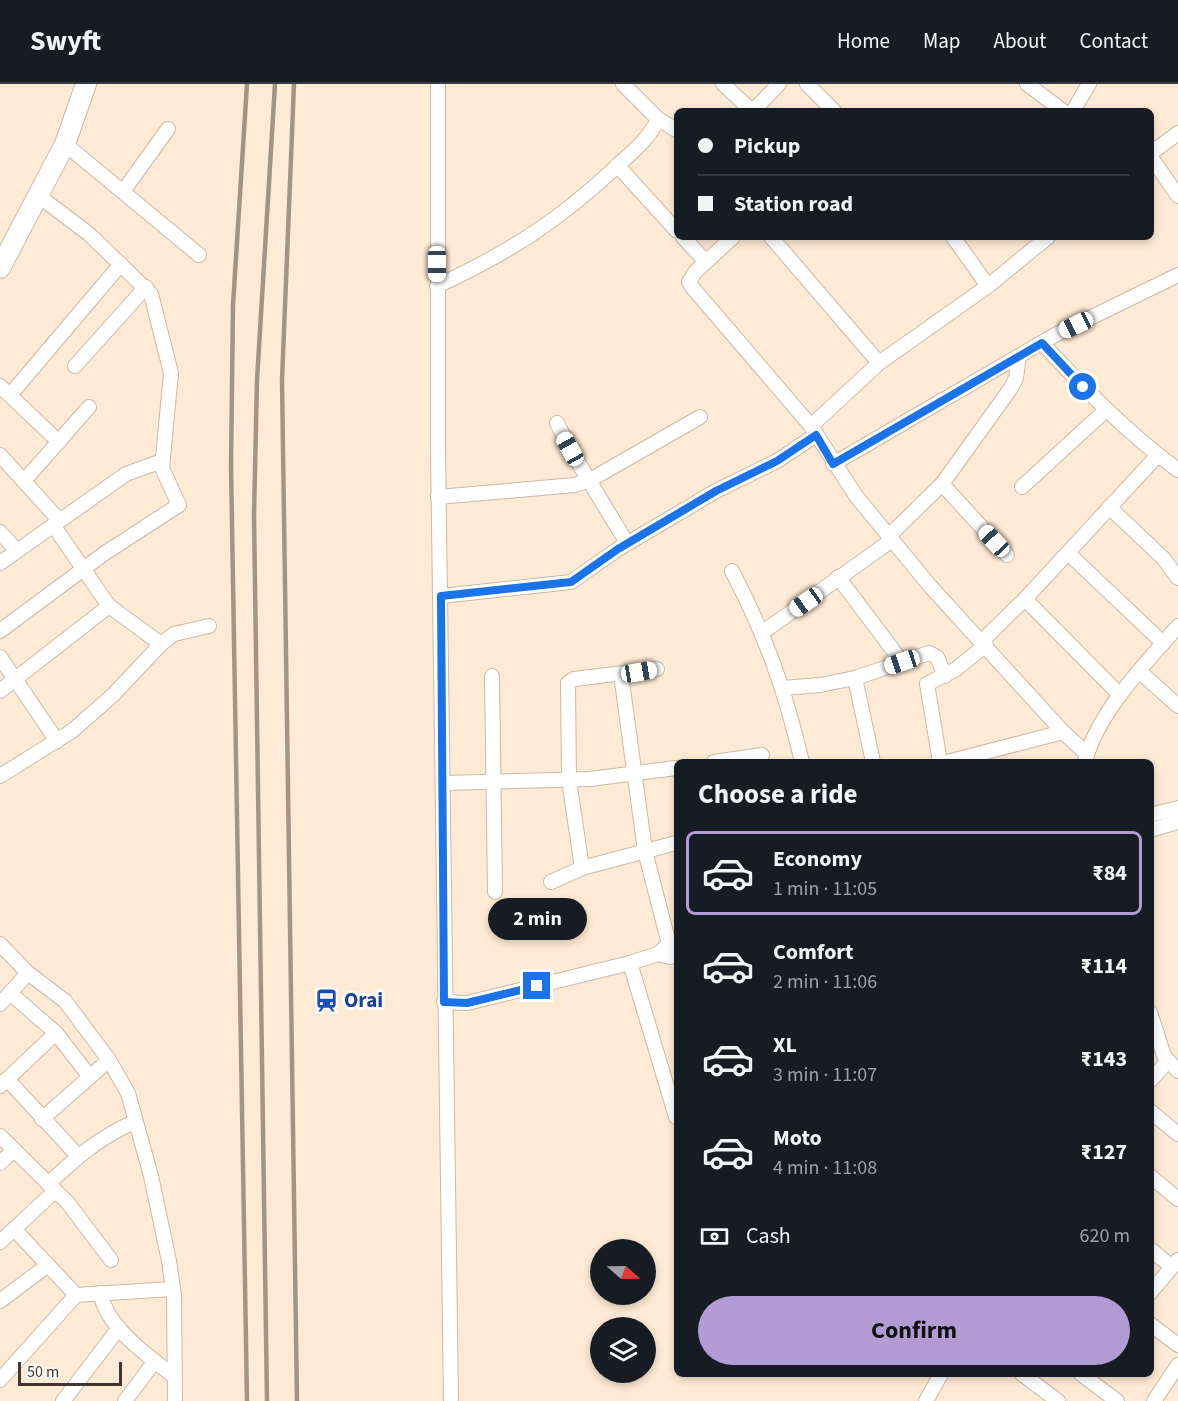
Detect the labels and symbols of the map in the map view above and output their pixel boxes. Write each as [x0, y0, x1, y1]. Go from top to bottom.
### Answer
car [428, 246, 446, 282]
car [1056, 309, 1096, 341]
route start [1069, 373, 1096, 400]
car [553, 429, 587, 469]
car [975, 522, 1013, 560]
car [786, 584, 826, 620]
car [882, 648, 922, 676]
car [620, 660, 658, 684]
callout: 2 min [488, 899, 586, 941]
route end [523, 972, 550, 999]
place label: Orai [344, 985, 383, 1015]
station icon: Orai [313, 987, 339, 1013]
north arrow [590, 1239, 656, 1305]
scale bar [18, 1359, 122, 1386]

